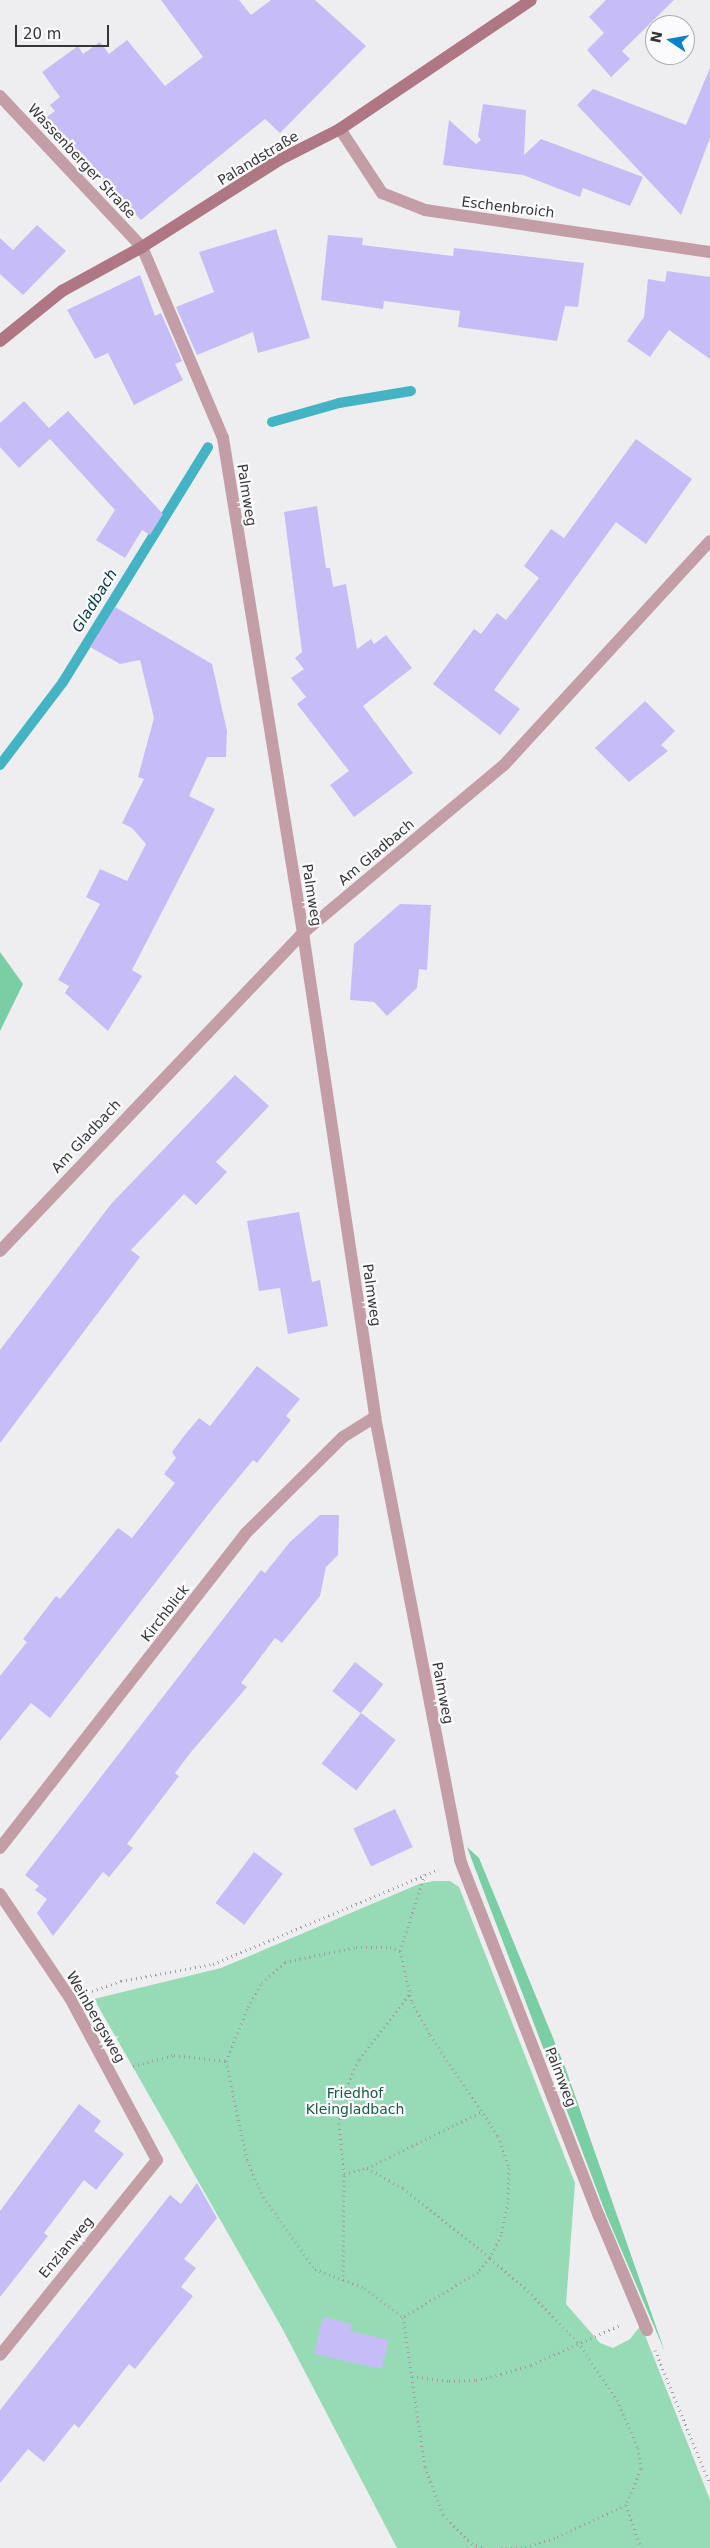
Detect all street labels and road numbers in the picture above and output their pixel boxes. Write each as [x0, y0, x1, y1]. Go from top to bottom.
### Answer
street label: Wassenberger Straße [25, 100, 139, 222]
street label: Palandstraße [215, 127, 301, 189]
street label: Eschenbroich [461, 193, 555, 221]
street label: Palmweg [234, 463, 260, 527]
street label: Am Gladbach [335, 815, 417, 889]
street label: Palmweg [299, 863, 325, 927]
street label: Am Gladbach [48, 1096, 124, 1176]
street label: Palmweg [359, 1263, 385, 1327]
street label: Kirchblick [138, 1581, 192, 1645]
street label: Palmweg [429, 1661, 457, 1725]
street label: Weinbergsweg [63, 1968, 129, 2066]
street label: Palmweg [542, 2045, 580, 2109]
street label: Enzianweg [35, 2213, 97, 2281]

